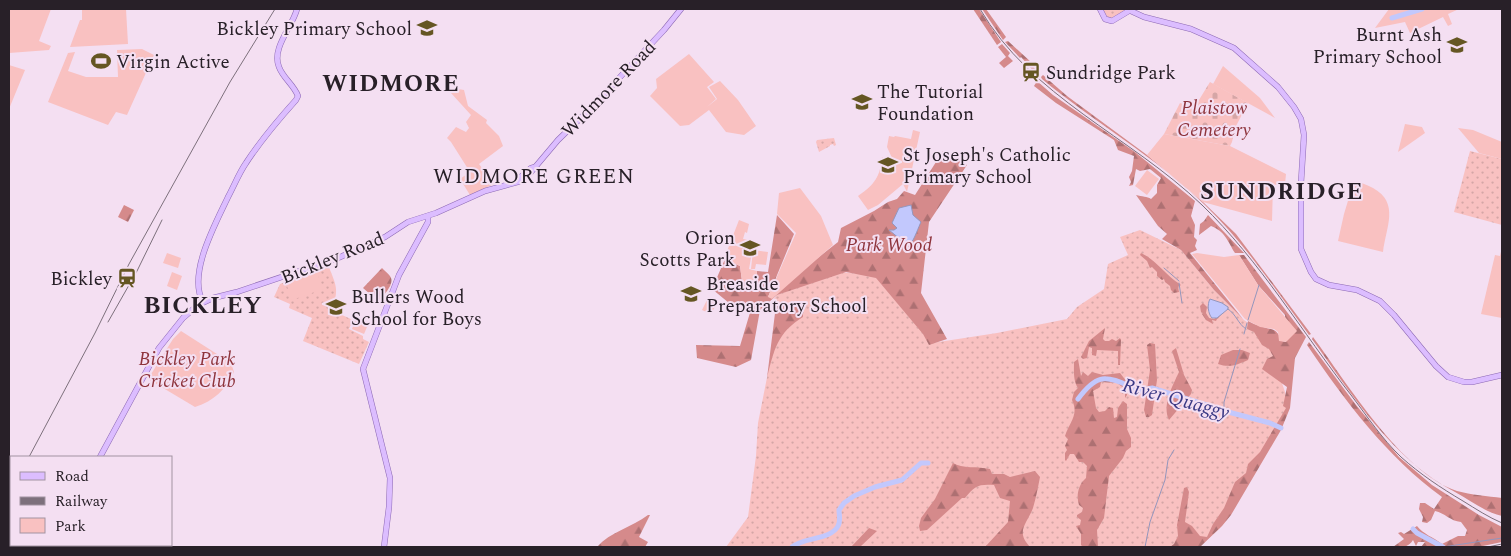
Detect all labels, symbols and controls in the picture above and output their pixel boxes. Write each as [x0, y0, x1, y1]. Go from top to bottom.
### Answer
place label: Bickley Primary School [216, 15, 412, 44]
school or university icon: Bickley Primary School [416, 17, 438, 39]
place label: Burnt Ash Primary School [1313, 21, 1442, 72]
street label: Widmore Road [555, 34, 663, 144]
school or university icon: Burnt Ash Primary School [1446, 34, 1468, 56]
place label: Virgin Active [116, 48, 230, 77]
sports icon: Virgin Active [90, 50, 112, 72]
place label: Sundridge Park [1046, 59, 1176, 88]
station icon: Sundridge Park [1020, 61, 1042, 83]
district label: WIDMORE [322, 66, 460, 102]
place label: The Tutorial Foundation [877, 78, 983, 129]
school or university icon: The Tutorial Foundation [851, 91, 873, 113]
park label: Plaistow Cemetery [1177, 94, 1251, 145]
place label: St Joseph's Catholic Primary School [903, 141, 1071, 192]
school or university icon: St Joseph's Catholic Primary School [877, 154, 899, 176]
district label: WIDMORE GREEN [433, 161, 635, 193]
district label: SUNDRIDGE [1200, 174, 1364, 210]
street label: Bickley Road [276, 224, 389, 292]
place label: Orion Scotts Park [640, 224, 735, 275]
park label: Park Wood [846, 231, 932, 260]
school or university icon: Orion Scotts Park [739, 237, 761, 259]
place label: Bickley [50, 265, 113, 294]
station icon: Bickley [116, 267, 138, 289]
place label: Breaside Preparatory School [706, 270, 867, 321]
place label: Bullers Wood School for Boys [351, 283, 482, 334]
school or university icon: Breaside Preparatory School [680, 283, 702, 305]
district label: BICKLEY [143, 288, 263, 324]
school or university icon: Bullers Wood School for Boys [325, 296, 347, 318]
park label: Bickley Park Cricket Club [138, 345, 236, 396]
water label: River Quaggy [1119, 370, 1233, 428]
legend [10, 456, 172, 546]
text: Road [55, 465, 89, 488]
text: Railway [55, 490, 108, 513]
text: Park [55, 515, 86, 538]

